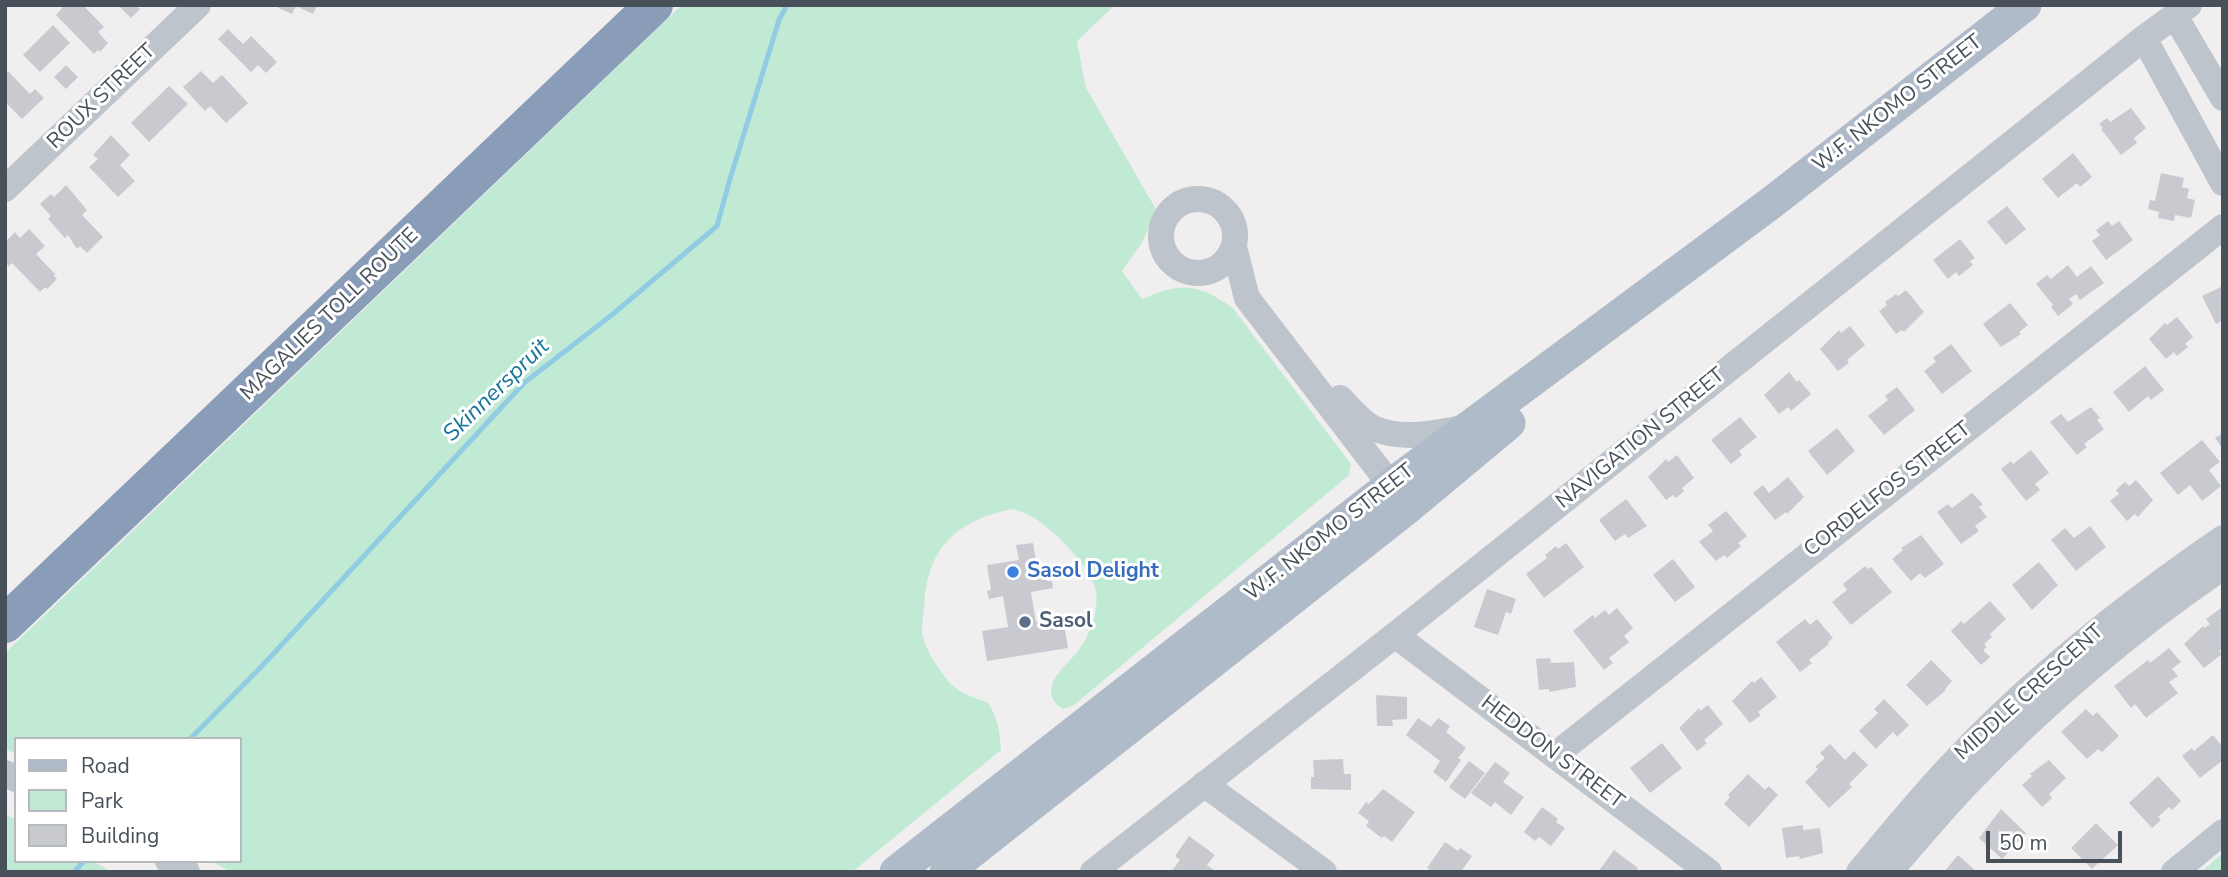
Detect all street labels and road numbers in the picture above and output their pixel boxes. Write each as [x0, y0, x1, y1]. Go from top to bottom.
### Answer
street label: W.F. NKOMO STREET [1808, 30, 1988, 178]
street label: ROUX STREET [43, 39, 161, 155]
street label: MAGALIES TOLL ROUTE [236, 224, 424, 406]
street label: NAVIGATION STREET [1552, 363, 1730, 515]
street label: CORDELFOS STREET [1800, 417, 1976, 563]
street label: W.F. NKOMO STREET [1240, 459, 1420, 607]
street label: MIDDLE CRESCENT [1951, 620, 2109, 766]
street label: HEDDON STREET [1476, 691, 1628, 815]

